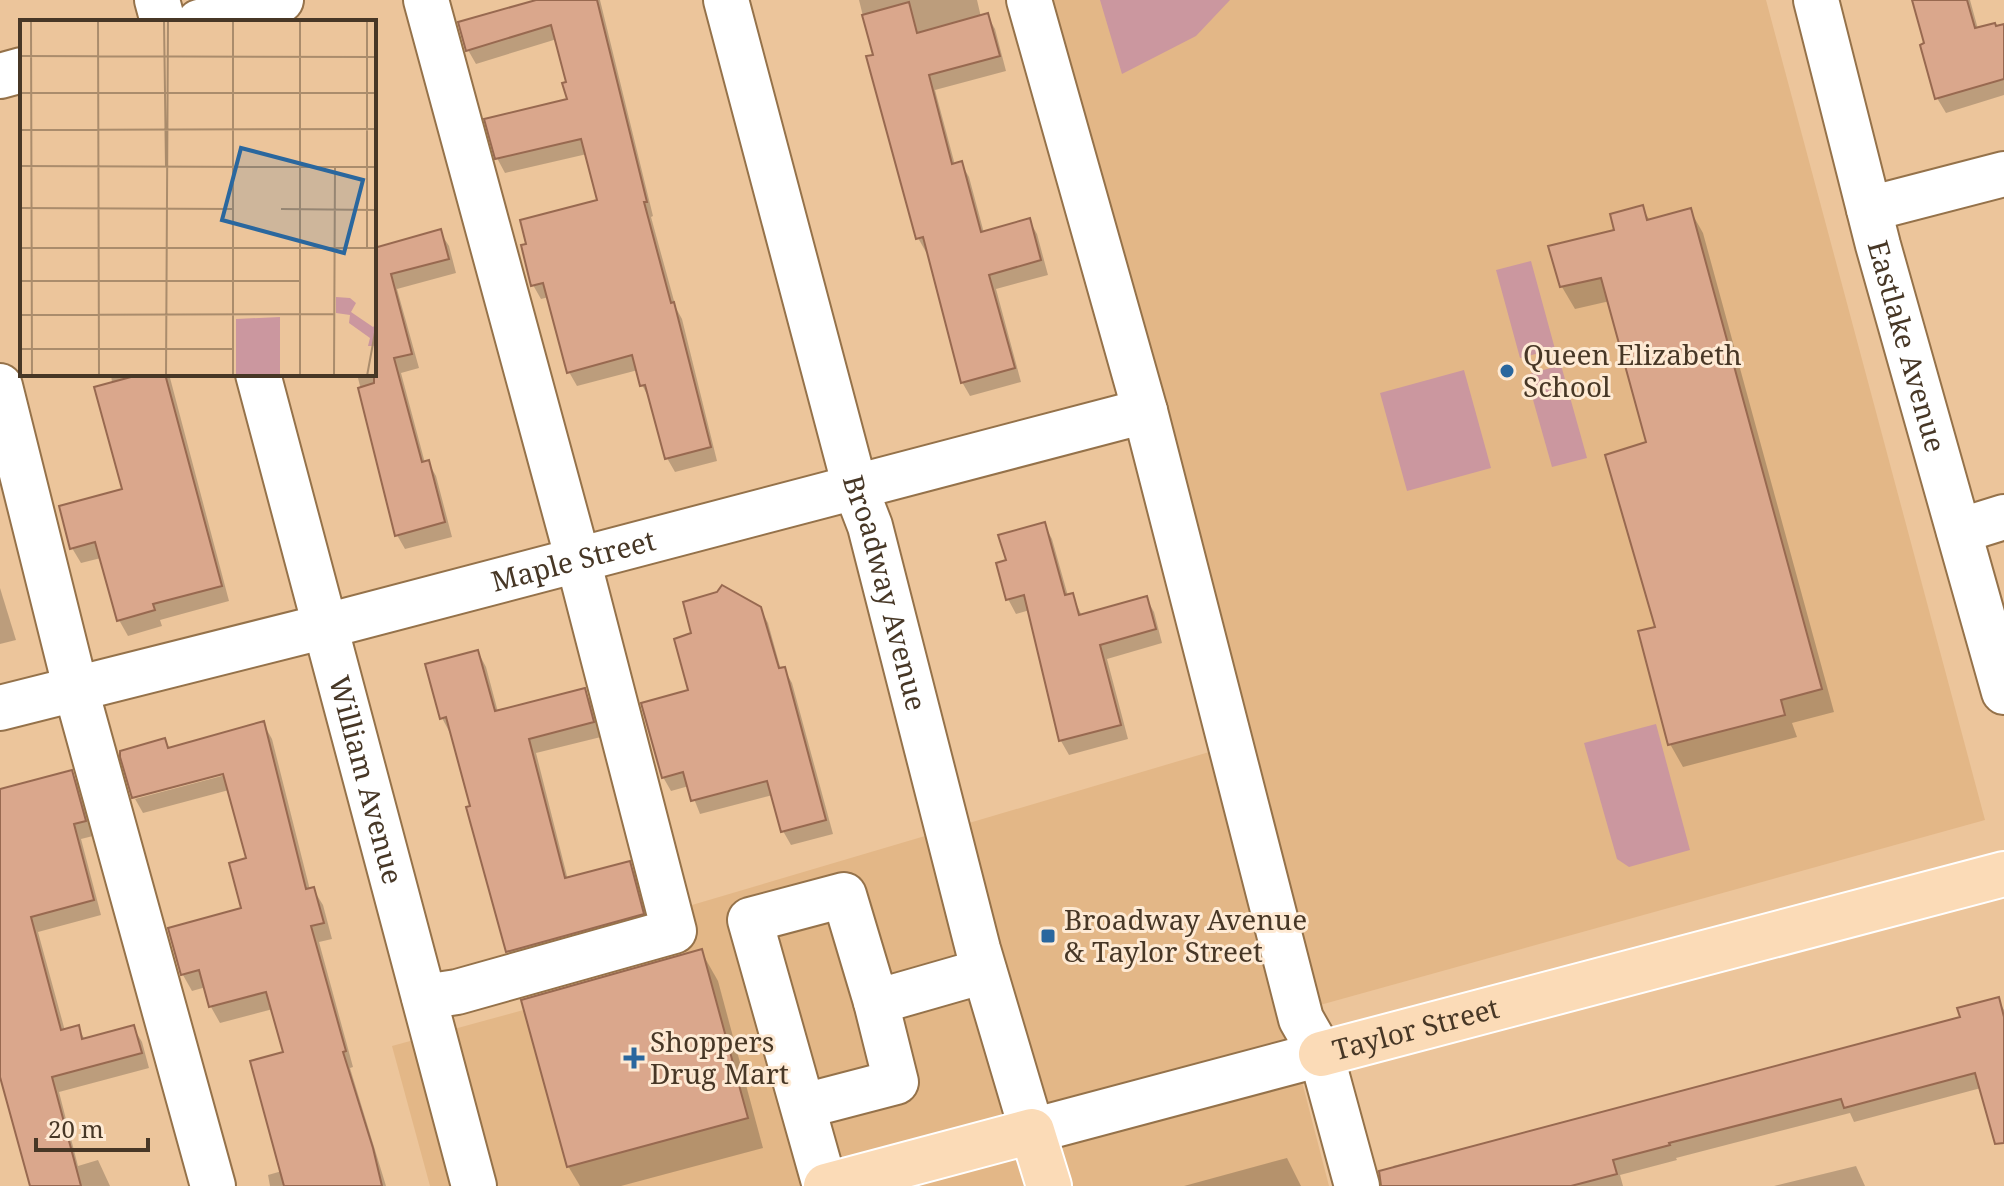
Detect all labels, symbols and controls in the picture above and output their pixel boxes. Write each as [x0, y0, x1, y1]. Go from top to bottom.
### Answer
inset map [20, 20, 376, 376]
street label: Eastlake Avenue [1860, 236, 1955, 456]
place label: Queen Elizabeth School [1523, 335, 1742, 405]
marker: Queen Elizabeth School [1498, 362, 1516, 380]
street label: Broadway Avenue [835, 471, 936, 715]
street label: Maple Street [487, 520, 660, 600]
street label: William Avenue [321, 671, 413, 888]
place label: Broadway Avenue & Taylor Street [1064, 900, 1307, 970]
marker: Broadway Avenue & Taylor Street [1039, 927, 1057, 945]
street label: Taylor Street [1328, 988, 1503, 1068]
place label: Shoppers Drug Mart [650, 1022, 789, 1092]
marker: Shoppers Drug Mart [625, 1049, 643, 1067]
scale bar [36, 1102, 148, 1152]
text: 20 m [48, 1112, 104, 1145]

